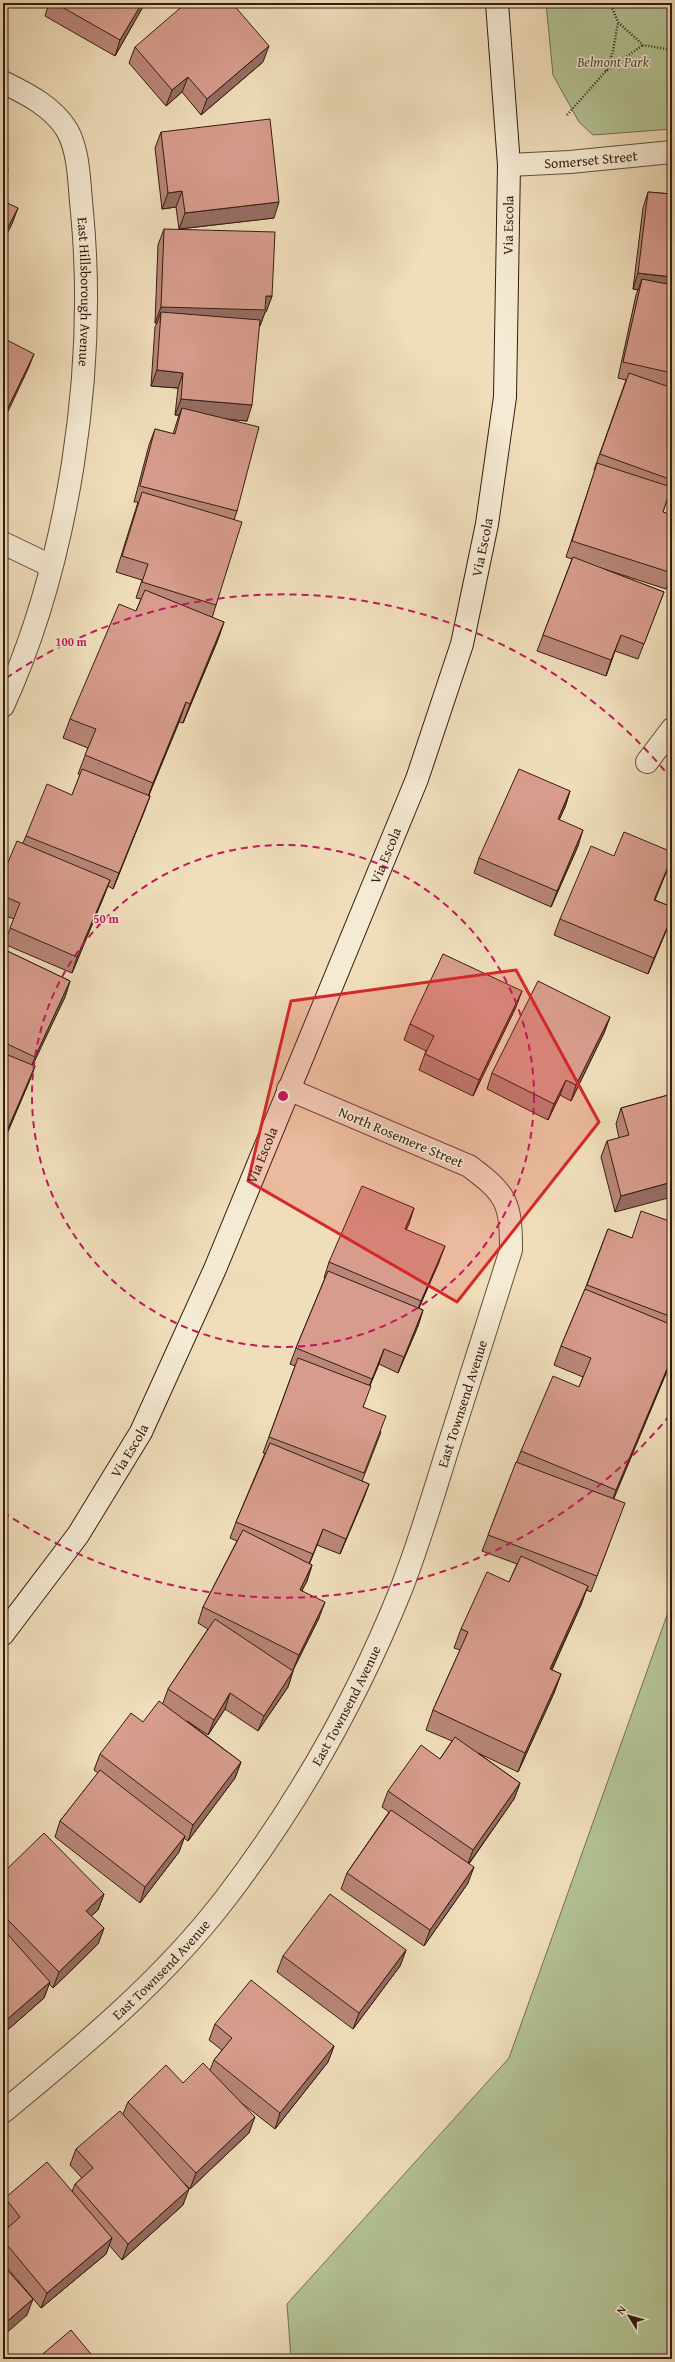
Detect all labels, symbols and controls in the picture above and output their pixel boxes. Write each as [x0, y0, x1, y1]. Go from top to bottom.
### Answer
park label: Belmont Park [576, 52, 649, 72]
street label: Somerset Street [544, 145, 638, 173]
street label: Via Escola [497, 195, 518, 255]
street label: East Hillsborough Avenue [73, 216, 96, 368]
street label: Via Escola [466, 516, 498, 578]
text: 100 m [55, 633, 88, 650]
street label: Via Escola [365, 824, 406, 887]
text: 50 m [93, 910, 119, 927]
centre of rings [276, 1089, 290, 1103]
street label: North Rosemere Street [335, 1102, 467, 1172]
street label: Via Escola [241, 1124, 283, 1187]
street label: East Townsend Avenue [432, 1337, 492, 1470]
street label: Via Escola [106, 1420, 153, 1481]
street label: East Townsend Avenue [307, 1642, 386, 1769]
street label: East Townsend Avenue [108, 1915, 215, 2024]
north arrow [609, 2296, 649, 2336]
text: N [612, 2302, 630, 2318]

